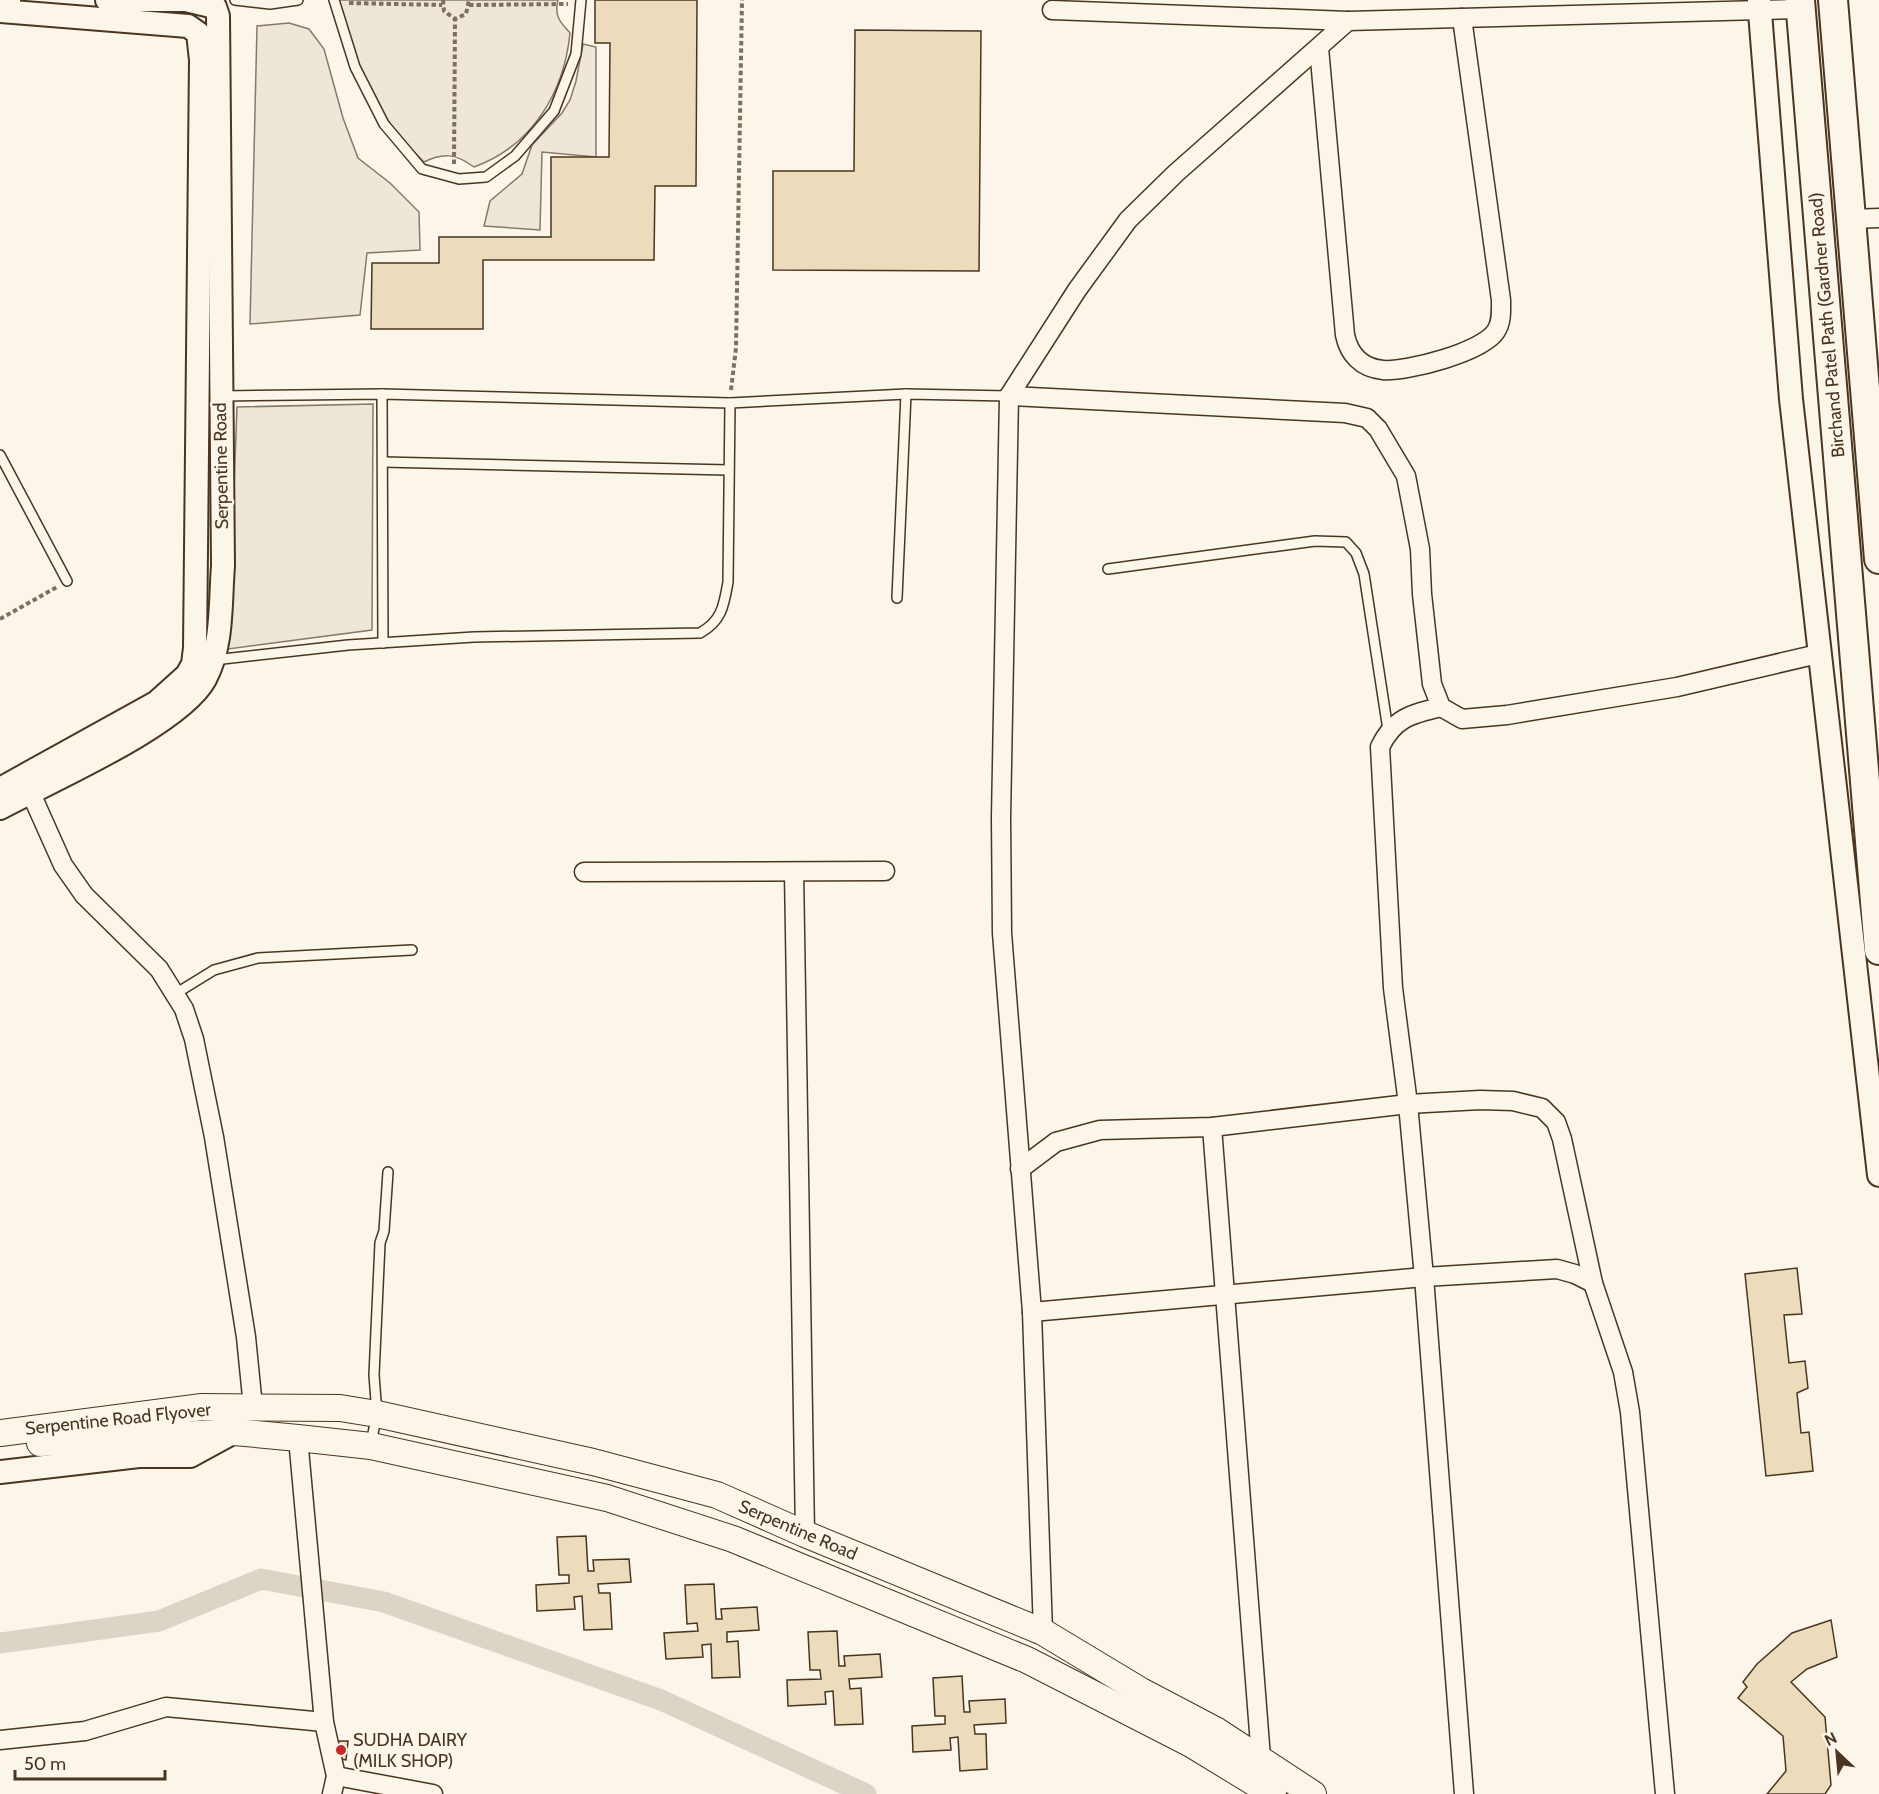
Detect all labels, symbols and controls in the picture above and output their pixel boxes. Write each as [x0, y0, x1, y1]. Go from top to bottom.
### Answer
street label: Birchand Patel Path (Gardner Road) [1804, 192, 1850, 458]
street label: Serpentine Road [209, 402, 233, 530]
street label: Serpentine Road Flyover [24, 1398, 212, 1440]
street label: Serpentine Road [735, 1495, 861, 1565]
north arrow [1807, 1722, 1867, 1782]
text: N [1821, 1728, 1840, 1750]
place label: SUDHA DAIRY (MILK SHOP) [353, 1729, 468, 1772]
scale bar [15, 1743, 165, 1781]
marker: SUDHA DAIRY (MILK SHOP) [334, 1743, 348, 1757]
text: 50 m [24, 1753, 66, 1775]

